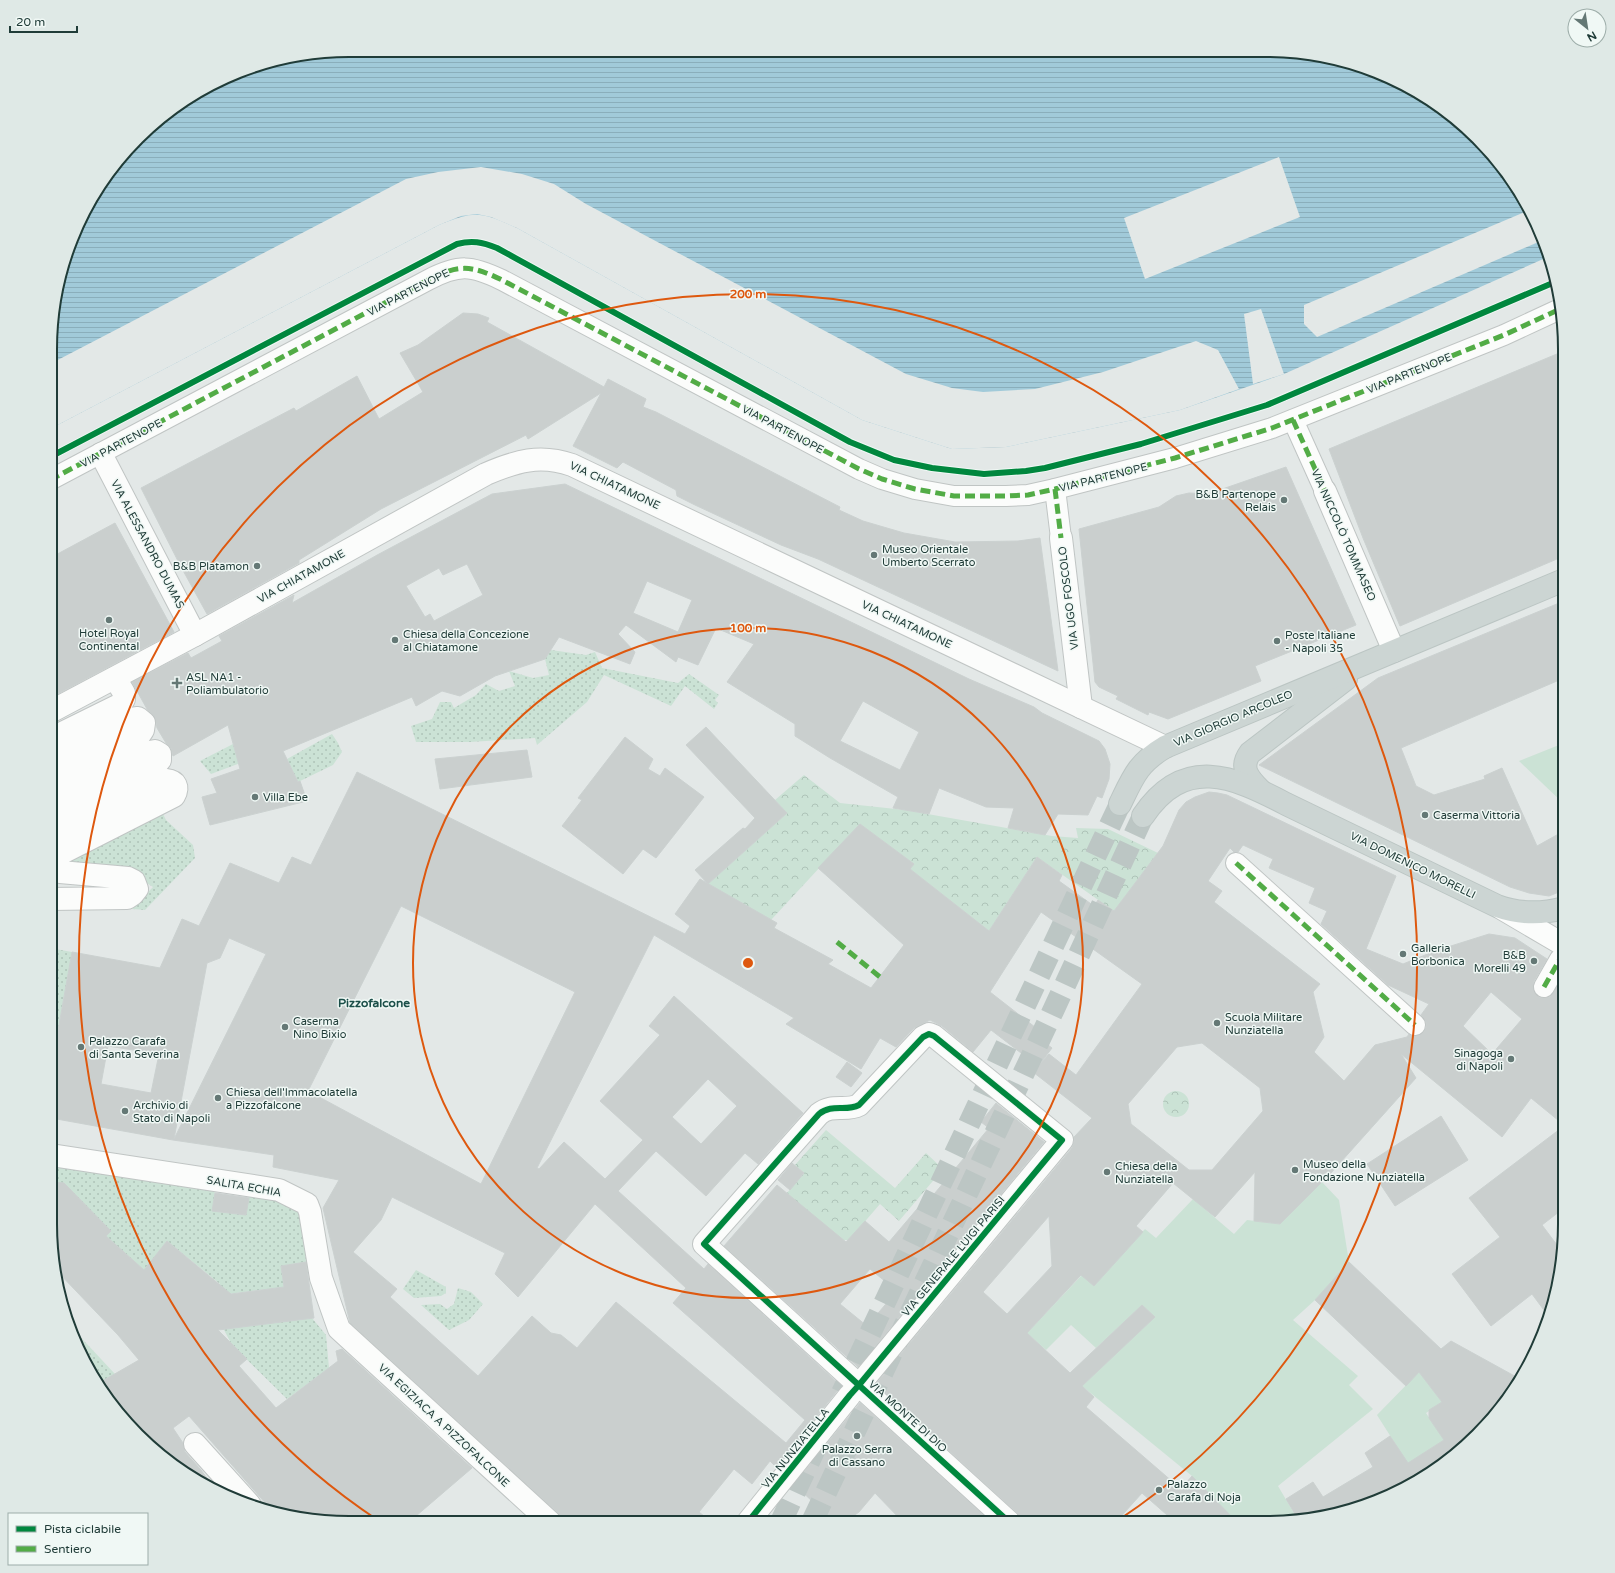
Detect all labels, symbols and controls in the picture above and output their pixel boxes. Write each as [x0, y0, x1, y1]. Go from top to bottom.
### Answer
scale bar [10, 8, 77, 34]
north arrow [1567, 8, 1607, 48]
text: 20 m [16, 15, 45, 29]
text: N [1585, 28, 1599, 44]
street label: VIA PARTENOPE [365, 266, 452, 319]
text: 200 m [730, 287, 766, 301]
street label: VIA PARTENOPE [1365, 350, 1454, 396]
street label: VIA PARTENOPE [740, 402, 826, 456]
street label: VIA PARTENOPE [78, 416, 164, 470]
street label: VIA CHIATAMONE [568, 459, 662, 512]
street label: VIA PARTENOPE [1058, 460, 1149, 495]
street label: VIA NICCOLÒ TOMMASEO [1308, 467, 1380, 603]
street label: VIA ALESSANDRO DUMAS [108, 478, 187, 611]
place label: B&B Partenope Relais [1195, 488, 1276, 514]
marker: B&B Partenope Relais [1279, 495, 1289, 505]
place label: Museo Orientale Umberto Scerrato [882, 543, 976, 569]
street label: VIA UGO FOSCOLO [1056, 545, 1081, 650]
street label: VIA CHIATAMONE [255, 547, 347, 606]
marker: Museo Orientale Umberto Scerrato [869, 550, 879, 560]
place label: B&B Platamon [173, 560, 249, 573]
marker: B&B Platamon [252, 561, 262, 571]
street label: VIA CHIATAMONE [860, 598, 954, 651]
marker: Hotel Royal Continental [104, 615, 114, 625]
text: 100 m [730, 621, 766, 635]
place label: Hotel Royal Continental [79, 627, 139, 653]
place label: Chiesa della Concezione al Chiatamone [403, 628, 529, 654]
place label: Poste Italiane - Napoli 35 [1285, 629, 1355, 655]
marker: Chiesa della Concezione al Chiatamone [390, 635, 400, 645]
marker: Poste Italiane - Napoli 35 [1272, 636, 1282, 646]
place label: ASL NA1 - Poliambulatorio [186, 671, 269, 697]
marker: ASL NA1 - Poliambulatorio [171, 677, 183, 689]
street label: VIA GIORGIO ARCOLEO [1172, 687, 1295, 749]
place label: Villa Ebe [263, 791, 308, 804]
marker: Villa Ebe [250, 792, 260, 802]
place label: Caserma Vittoria [1433, 809, 1520, 822]
marker: Caserma Vittoria [1420, 810, 1430, 820]
street label: VIA DOMENICO MORELLI [1348, 829, 1478, 902]
place label: Galleria Borbonica [1411, 942, 1465, 968]
marker: Galleria Borbonica [1398, 949, 1408, 959]
place label: B&B Morelli 49 [1474, 949, 1526, 975]
centre of rings [741, 956, 755, 970]
marker: B&B Morelli 49 [1529, 956, 1539, 966]
district label: Pizzofalcone [338, 996, 410, 1010]
place label: Scuola Militare Nunziatella [1225, 1011, 1302, 1037]
place label: Caserma Nino Bixio [293, 1015, 347, 1041]
marker: Scuola Militare Nunziatella [1212, 1018, 1222, 1028]
marker: Caserma Nino Bixio [280, 1022, 290, 1032]
place label: Palazzo Carafa di Santa Severina [89, 1035, 179, 1061]
marker: Palazzo Carafa di Santa Severina [76, 1042, 86, 1052]
place label: Sinagoga di Napoli [1454, 1047, 1503, 1073]
marker: Sinagoga di Napoli [1506, 1054, 1516, 1064]
place label: Chiesa dell'Immacolatella a Pizzofalcone [226, 1086, 357, 1112]
marker: Chiesa dell'Immacolatella a Pizzofalcone [213, 1093, 223, 1103]
place label: Archivio di Stato di Napoli [133, 1099, 210, 1125]
marker: Archivio di Stato di Napoli [120, 1106, 130, 1116]
place label: Museo della Fondazione Nunziatella [1303, 1158, 1425, 1184]
place label: Chiesa della Nunziatella [1115, 1160, 1177, 1186]
marker: Museo della Fondazione Nunziatella [1290, 1165, 1300, 1175]
marker: Chiesa della Nunziatella [1102, 1167, 1112, 1177]
street label: SALITA ECHIA [205, 1174, 282, 1199]
street label: VIA GENERALE LUIGI PARISI [899, 1193, 1008, 1319]
street label: VIA EGIZIACA A PIZZOFALCONE [375, 1361, 512, 1490]
street label: VIA MONTE DI DIO [866, 1378, 950, 1455]
street label: VIA NUNZIATELLA [759, 1405, 832, 1491]
marker: Palazzo Serra di Cassano [852, 1431, 862, 1441]
place label: Palazzo Serra di Cassano [822, 1443, 892, 1469]
place label: Palazzo Carafa di Noja [1167, 1478, 1241, 1504]
marker: Palazzo Carafa di Noja [1154, 1485, 1164, 1495]
legend [8, 1513, 148, 1565]
text: Pista ciclabile [44, 1522, 121, 1536]
text: Sentiero [44, 1542, 91, 1556]

